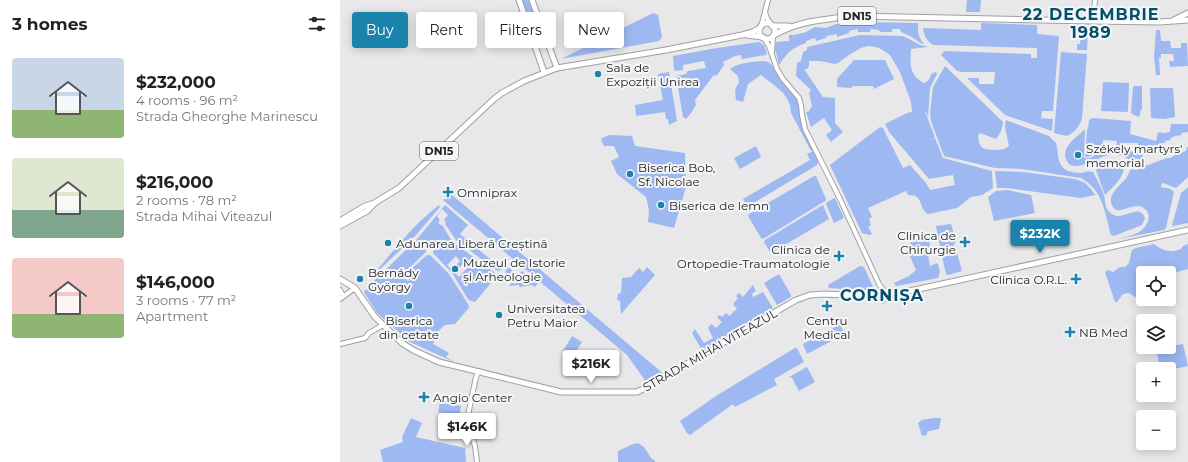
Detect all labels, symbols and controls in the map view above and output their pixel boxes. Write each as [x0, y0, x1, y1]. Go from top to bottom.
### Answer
district label: 22 DECEMBRIE 1989 [1023, 5, 1159, 42]
road number: DN15 [838, 7, 876, 25]
chip: Buy [352, 12, 408, 48]
chip: Rent [416, 12, 477, 48]
chip: Filters [485, 12, 556, 48]
chip: New [564, 12, 624, 48]
icon: filters [306, 13, 328, 35]
text: 3 homes [12, 14, 87, 34]
place label: Sala de Expoziții Unirea [606, 60, 699, 89]
marker: Sala de Expoziții Unirea [593, 69, 603, 79]
text: $232,000 [136, 72, 216, 92]
icon: home [44, 74, 92, 122]
text: 4 rooms · 96 m² [136, 92, 238, 108]
text: Strada Gheorghe Marinescu [136, 108, 318, 124]
place label: Székely martyrs' memorial [1086, 141, 1182, 170]
road number: DN15 [420, 142, 458, 160]
marker: Székely martyrs' memorial [1073, 150, 1083, 160]
place label: Biserica Bob, Sf. Nicolae [638, 160, 715, 189]
marker: Biserica Bob, Sf. Nicolae [625, 169, 635, 179]
text: $216,000 [136, 172, 213, 192]
icon: home [44, 174, 92, 222]
place label: Omniprax [457, 185, 518, 200]
marker: Omniprax [442, 186, 454, 198]
text: 2 rooms · 78 m² [136, 192, 237, 208]
place label: Biserica de lemn [669, 198, 769, 213]
marker: Biserica de lemn [656, 200, 666, 210]
text: Strada Mihai Viteazul [136, 208, 272, 224]
pin: $232K [1012, 220, 1068, 254]
text: $232K [1020, 225, 1060, 241]
place label: Clinica de Chirurgie [897, 228, 956, 257]
place label: Adunarea Liberă Creștină [396, 236, 548, 251]
marker: Clinica de Chirurgie [959, 236, 971, 248]
marker: Adunarea Liberă Creștină [383, 238, 393, 248]
place label: Clinica de Ortopedie-Traumatologie [677, 242, 830, 271]
marker: Clinica de Ortopedie-Traumatologie [833, 250, 845, 262]
place label: Muzeul de Istorie și Arheologie [463, 255, 566, 284]
marker: Muzeul de Istorie și Arheologie [450, 264, 460, 274]
place label: Bernády György [368, 265, 419, 294]
map controls [1136, 266, 1176, 450]
button: locate [1136, 266, 1176, 306]
text: $146,000 [136, 272, 215, 292]
place label: Clinica O.R.L. [990, 272, 1067, 287]
marker: Clinica O.R.L. [1070, 273, 1082, 285]
icon: home [44, 274, 92, 322]
marker: Bernády György [355, 274, 365, 284]
district label: CORNIȘA [840, 286, 924, 306]
text: 3 rooms · 77 m² [136, 292, 236, 308]
marker: Centru Medical [821, 300, 833, 312]
marker: Biserica din cetate [404, 301, 414, 311]
place label: Universitatea Petru Maior [507, 301, 586, 330]
street label: STRADA MIHAI VITEAZUL [640, 305, 780, 395]
text: Apartment [136, 308, 208, 324]
marker: Universitatea Petru Maior [494, 310, 504, 320]
place label: Biserica din cetate [379, 313, 439, 342]
place label: Centru Medical [803, 313, 851, 342]
button: layers [1136, 314, 1176, 354]
place label: NB Med [1079, 325, 1128, 340]
marker: NB Med [1064, 326, 1076, 338]
pin: $216K [563, 350, 619, 384]
text: $216K [572, 355, 610, 371]
button: + [1136, 362, 1176, 402]
place label: Angio Center [433, 390, 512, 405]
marker: Angio Center [418, 391, 430, 403]
button: − [1136, 410, 1176, 450]
pin: $146K [439, 413, 495, 447]
text: $146K [447, 418, 487, 434]

